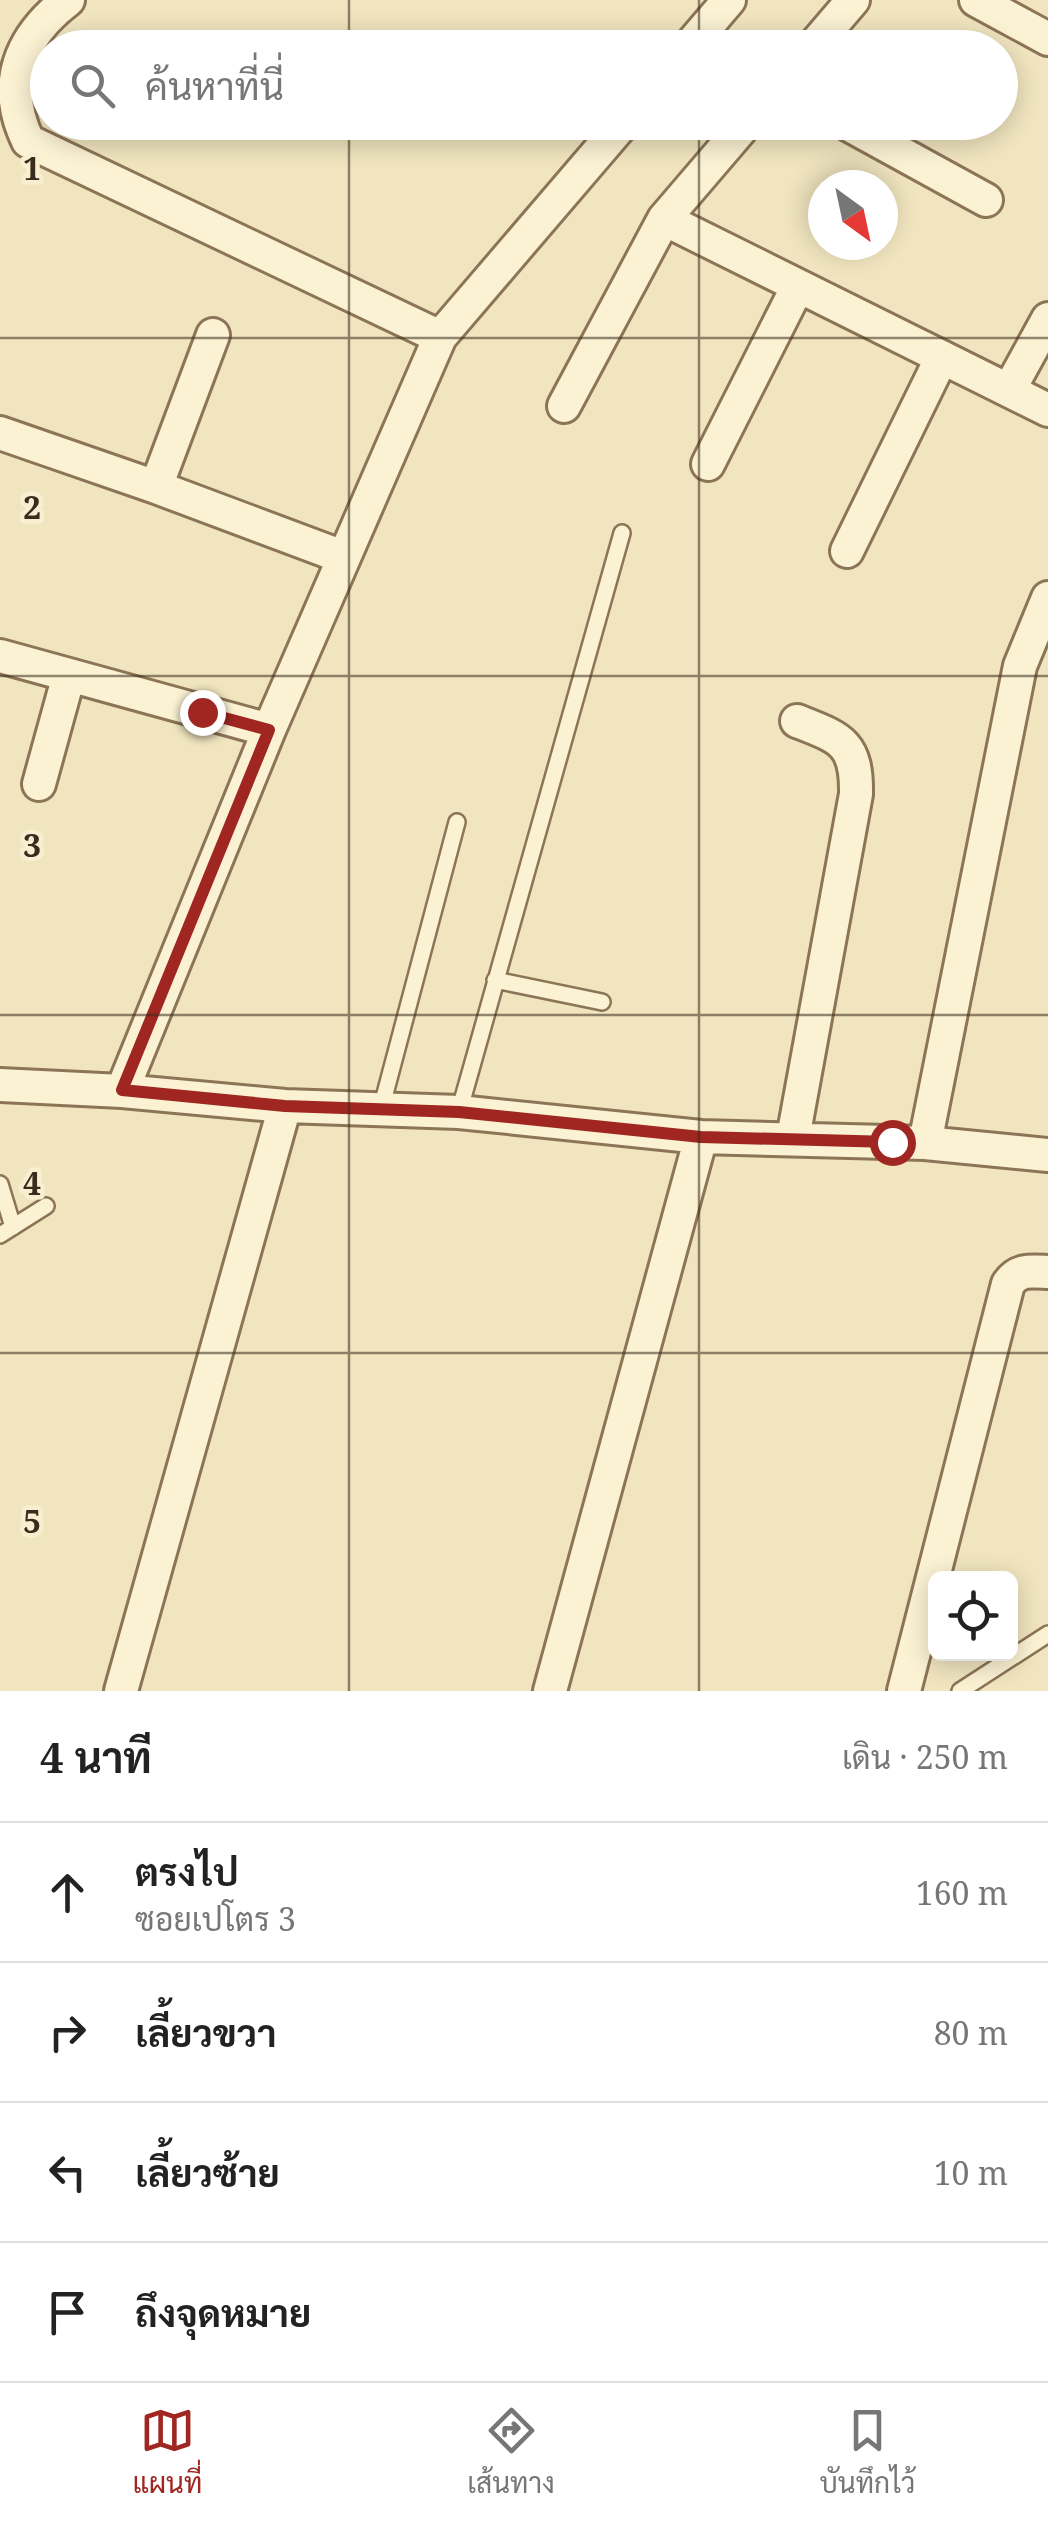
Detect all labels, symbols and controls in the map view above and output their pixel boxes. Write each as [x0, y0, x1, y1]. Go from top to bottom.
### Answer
search box [30, 30, 1018, 140]
icon: search [65, 58, 120, 113]
text: ค้นหาที่นี่ [145, 59, 284, 111]
text: 1 [23, 146, 41, 189]
north arrow [808, 170, 898, 260]
text: 2 [23, 485, 41, 528]
route end [180, 690, 226, 736]
text: 3 [23, 823, 41, 866]
route start [870, 1120, 916, 1166]
text: 4 [23, 1161, 41, 1204]
text: 5 [23, 1499, 41, 1542]
map controls [928, 1571, 1018, 1661]
button: locate [928, 1571, 1018, 1661]
text: 4 นาที [40, 1728, 152, 1785]
text: เดิน · 250 m [842, 1735, 1008, 1778]
text: ตรงไป [135, 1845, 239, 1897]
icon: ahead [40, 1865, 95, 1920]
text: 160 m [916, 1871, 1008, 1914]
text: ซอยเปโตร 3 [135, 1897, 296, 1940]
icon: right [40, 2005, 95, 2060]
text: เลี้ยวขวา [135, 2006, 277, 2058]
text: 80 m [934, 2011, 1008, 2054]
icon: left [40, 2145, 95, 2200]
text: เลี้ยวซ้าย [135, 2146, 280, 2198]
text: 10 m [934, 2151, 1008, 2194]
icon: arrive [40, 2285, 95, 2340]
text: ถึงจุดหมาย [135, 2286, 311, 2338]
tab: แผนที่ [132, 2403, 202, 2501]
tab: เส้นทาง [467, 2403, 555, 2501]
tab: บันทึกไว้ [820, 2403, 915, 2501]

